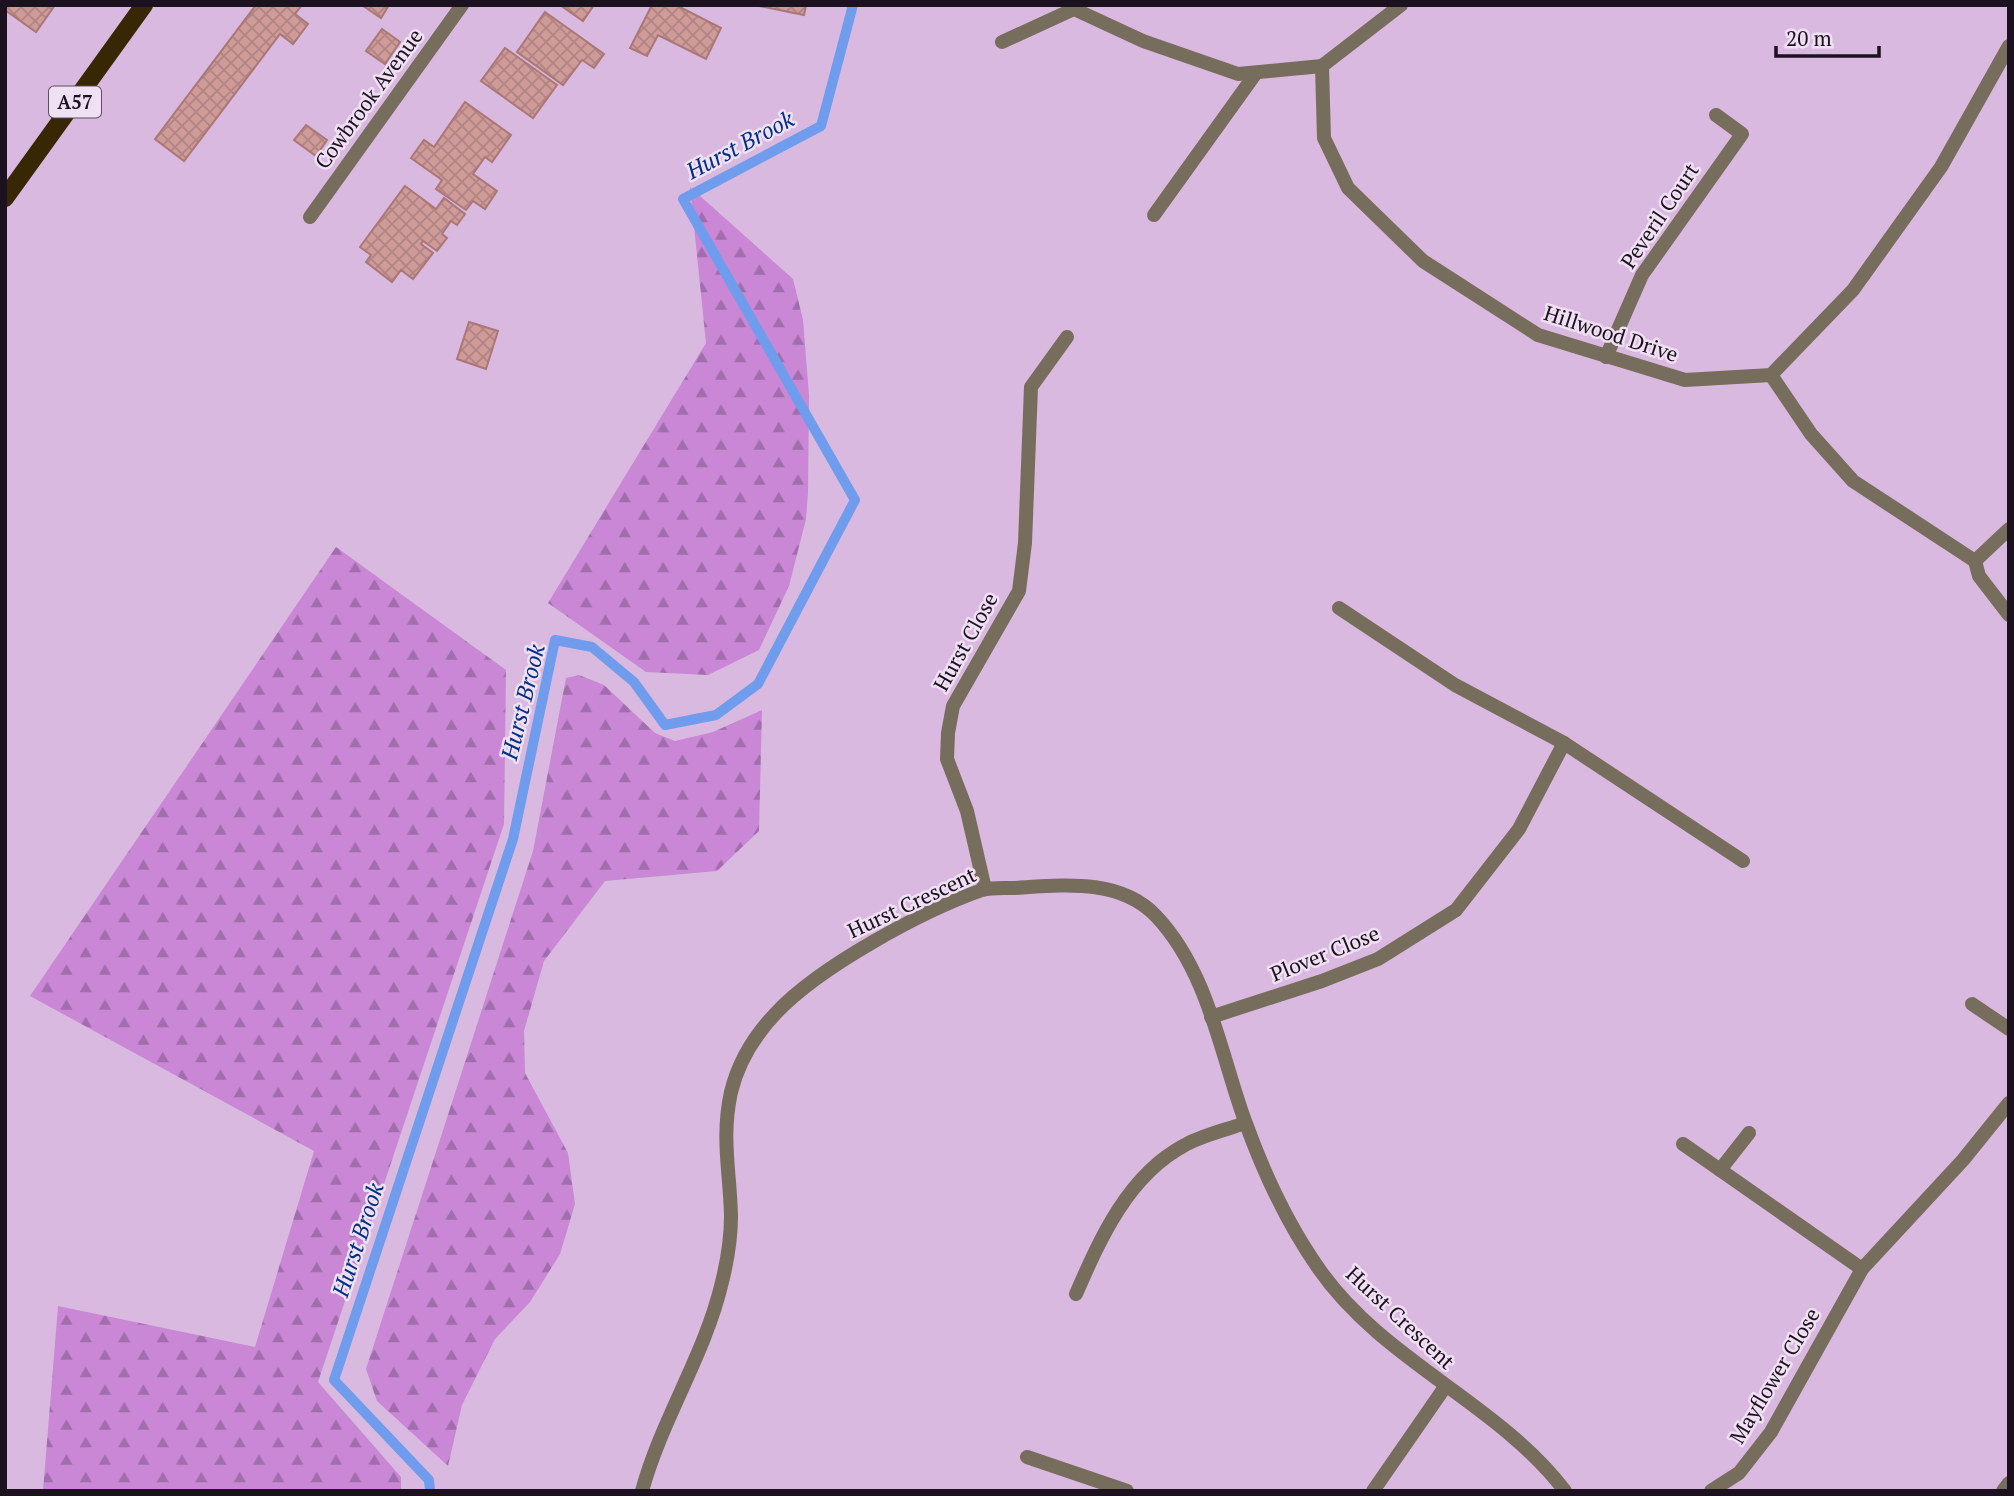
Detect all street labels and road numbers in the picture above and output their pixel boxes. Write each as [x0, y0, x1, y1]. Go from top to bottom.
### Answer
street label: Cowbrook Avenue [308, 23, 429, 174]
road number: A57 [49, 86, 101, 118]
street label: Peveril Court [1614, 157, 1705, 274]
street label: Hillwood Drive [1541, 298, 1682, 368]
street label: Hurst Close [927, 587, 1004, 696]
street label: Hurst Crescent [843, 860, 981, 944]
street label: Plover Close [1266, 919, 1383, 988]
street label: Hurst Crescent [1340, 1260, 1461, 1375]
street label: Mayflower Close [1723, 1302, 1826, 1448]

